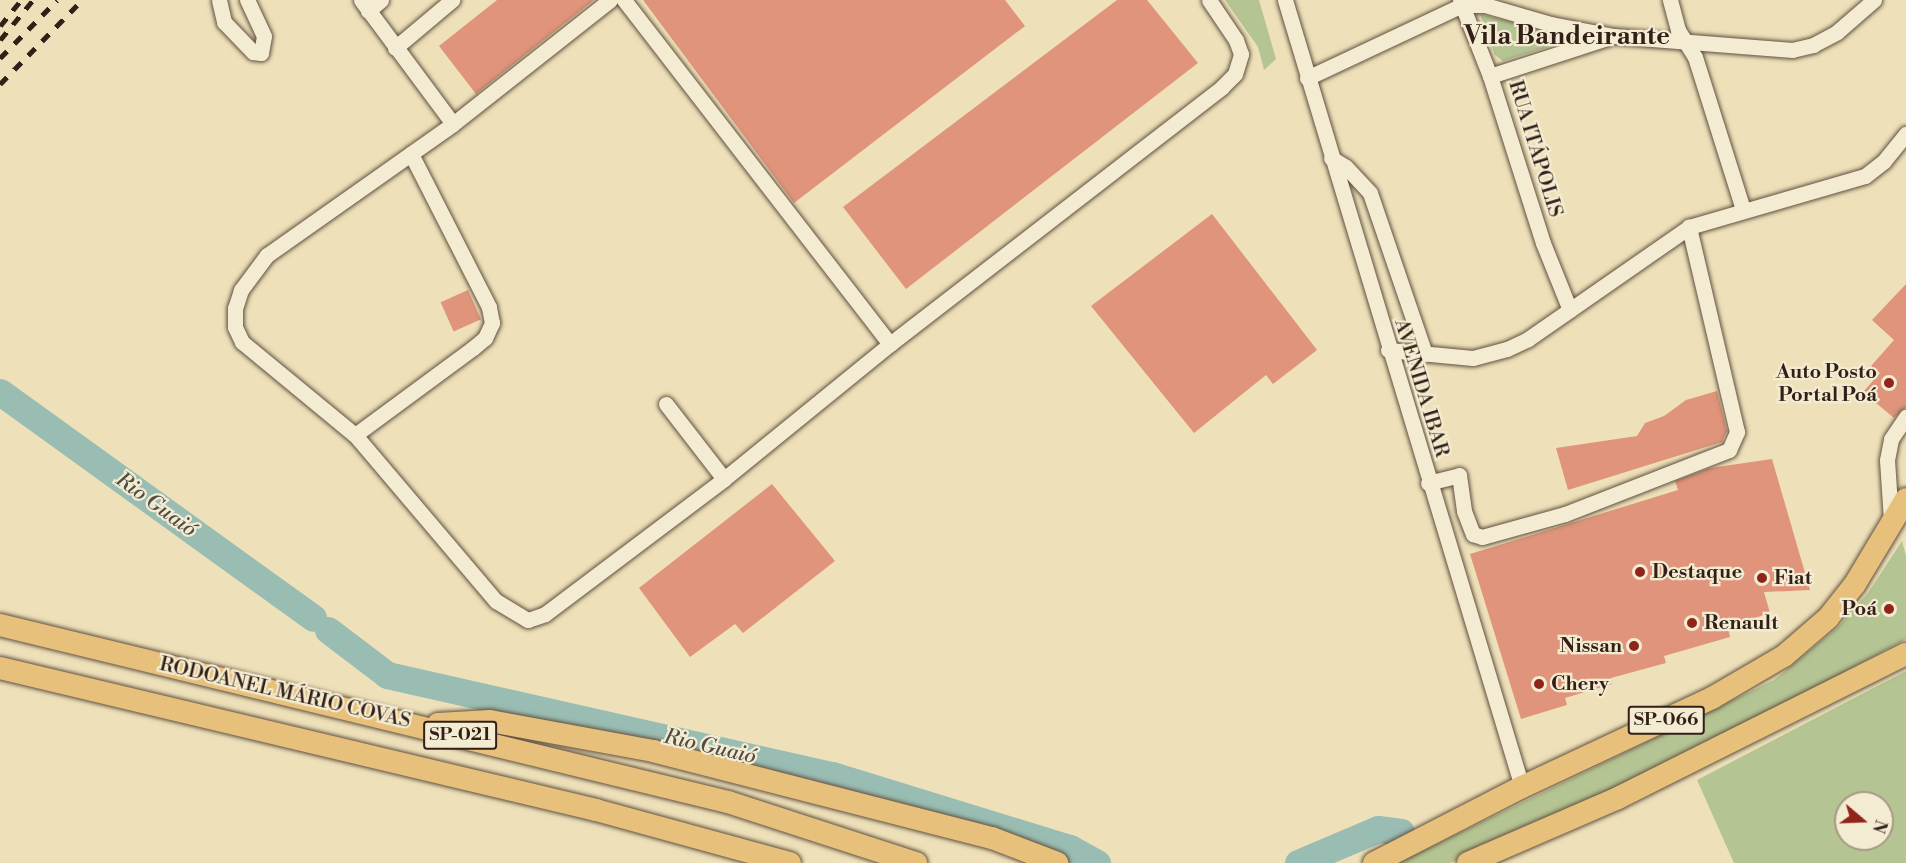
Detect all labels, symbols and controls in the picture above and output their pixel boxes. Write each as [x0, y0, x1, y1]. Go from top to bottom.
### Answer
district label: Vila Bandeirante [1464, 21, 1670, 53]
street label: RUA ITÁPOLIS [1503, 78, 1567, 220]
street label: AVENIDA IBAR [1389, 316, 1453, 460]
place label: Auto Posto Portal Poá [1776, 360, 1877, 407]
marker: Auto Posto Portal Poá [1882, 376, 1896, 390]
water label: Rio Guaió [111, 467, 201, 543]
place label: Destaque [1652, 560, 1742, 584]
marker: Destaque [1633, 565, 1647, 579]
place label: Fiat [1774, 566, 1812, 590]
marker: Fiat [1755, 571, 1769, 585]
place label: Poá [1842, 597, 1877, 621]
marker: Poá [1882, 602, 1896, 616]
place label: Renault [1704, 611, 1778, 635]
marker: Renault [1685, 616, 1699, 630]
place label: Nissan [1560, 634, 1622, 658]
marker: Nissan [1627, 639, 1641, 653]
street label: RODOANEL MÁRIO COVAS [157, 652, 413, 734]
place label: Chery [1551, 672, 1609, 696]
marker: Chery [1532, 677, 1546, 691]
road number: SP-066 [1627, 705, 1705, 735]
road number: SP-021 [422, 720, 498, 750]
water label: Rio Guaió [662, 724, 758, 770]
north arrow [1834, 791, 1894, 851]
text: N [1868, 817, 1891, 835]

